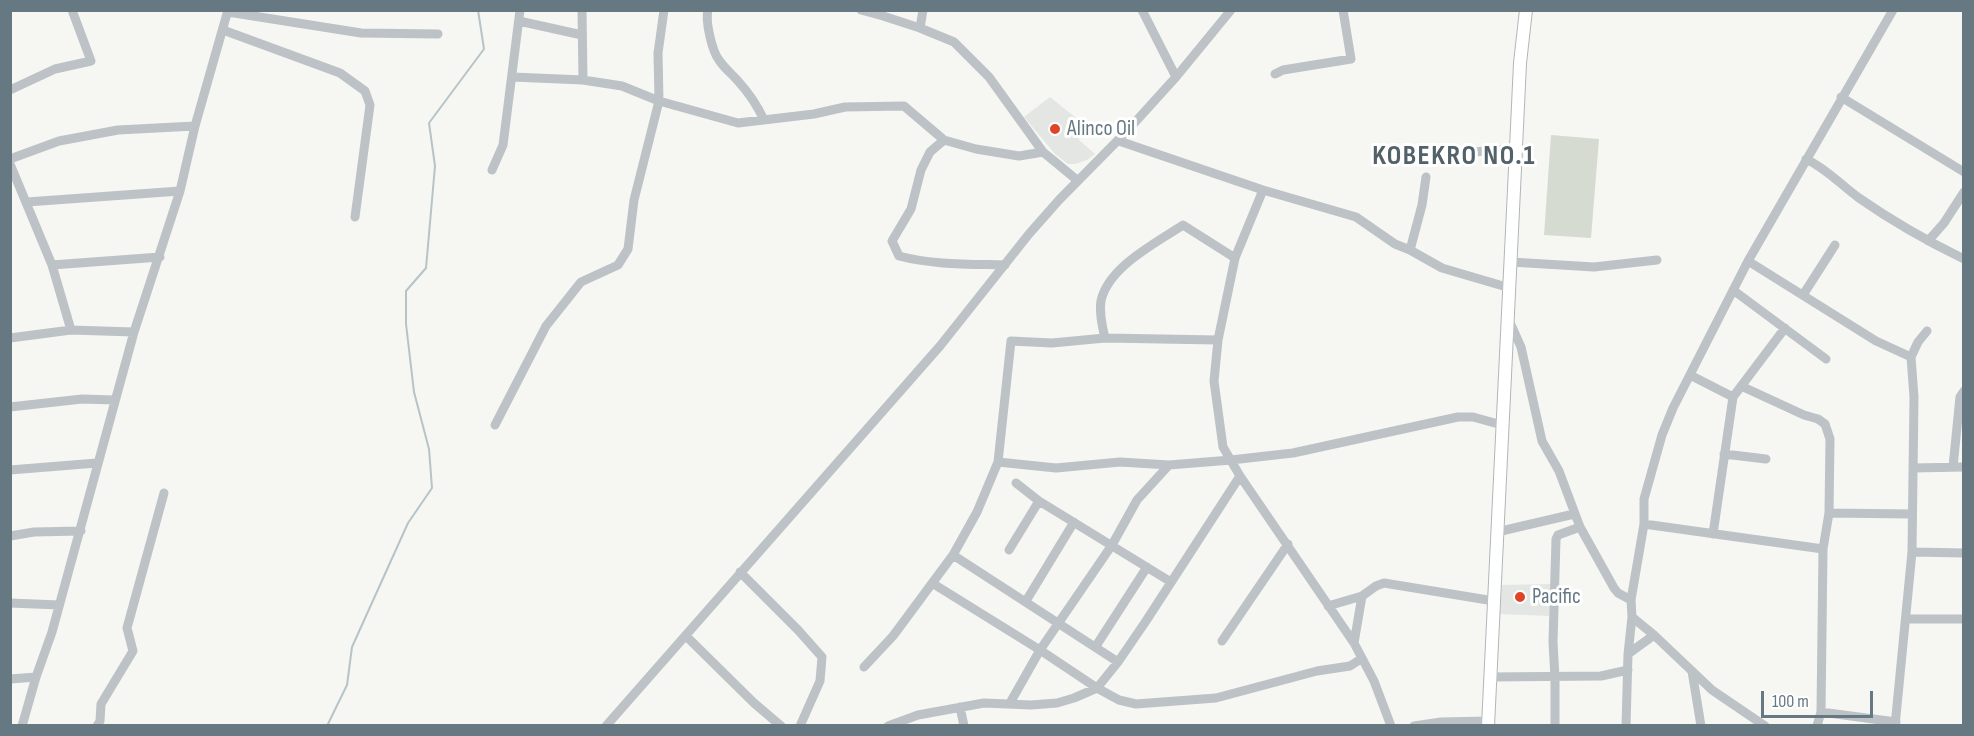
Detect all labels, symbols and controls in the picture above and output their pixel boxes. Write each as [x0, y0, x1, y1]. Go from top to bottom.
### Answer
place label: Alinco Oil [1067, 116, 1135, 142]
marker: Alinco Oil [1048, 122, 1062, 136]
district label: KOBEKRO NO.1 [1372, 140, 1536, 174]
place label: Pacific [1532, 584, 1581, 610]
marker: Pacific [1513, 590, 1527, 604]
scale bar [1764, 679, 1876, 717]
text: 100 m [1772, 691, 1809, 712]

